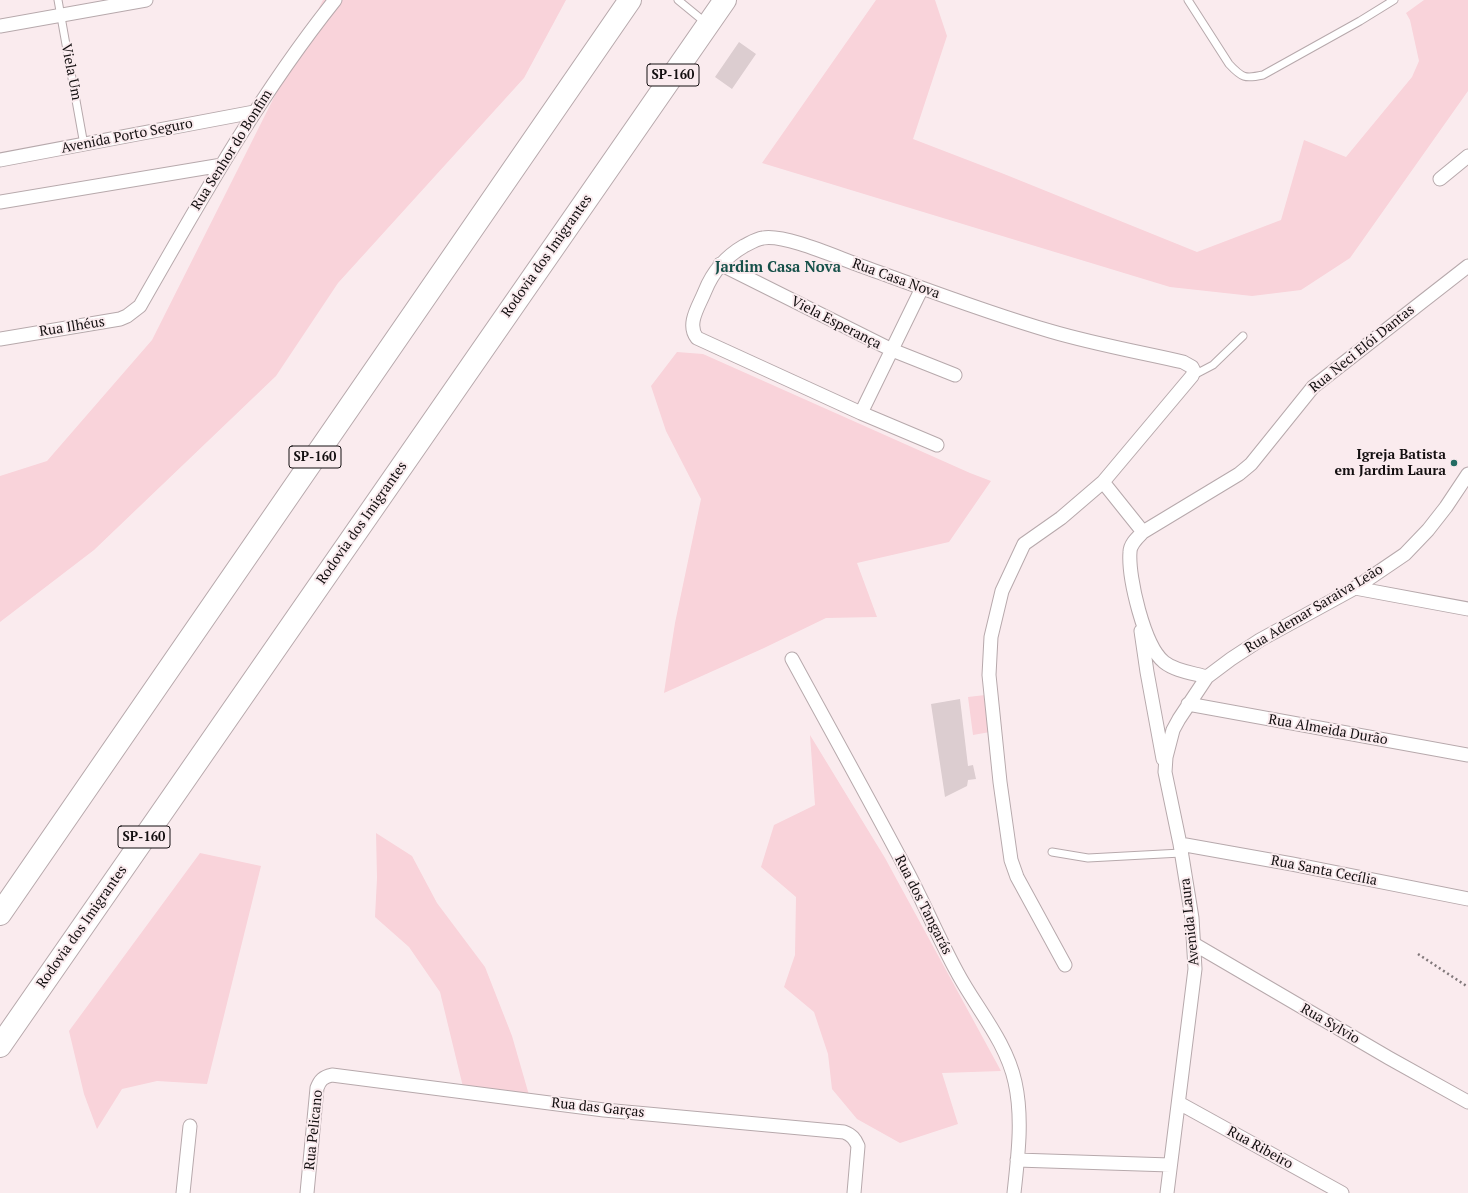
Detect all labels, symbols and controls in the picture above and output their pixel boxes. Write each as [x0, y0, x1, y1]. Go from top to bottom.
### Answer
street label: Viela Um [57, 42, 85, 102]
road number: SP-160 [647, 64, 699, 86]
street label: Rua Senhor do Bonfim [188, 87, 276, 213]
street label: Avenida Porto Seguro [60, 115, 194, 157]
street label: Rodovia dos Imigrantes [498, 191, 596, 321]
street label: Rua Casa Nova [850, 255, 942, 303]
district label: Jardim Casa Nova [715, 259, 841, 277]
street label: Viela Esperança [788, 293, 884, 353]
street label: Rua Neci Elói Dantas [1306, 302, 1418, 396]
street label: Rua Ilhéus [38, 314, 106, 340]
road number: SP-160 [289, 446, 341, 468]
place label: Igreja Batista em Jardim Laura [1335, 447, 1446, 480]
street label: Rodovia dos Imigrantes [313, 458, 411, 588]
marker: Igreja Batista em Jardim Laura [1449, 458, 1459, 468]
street label: Rua Ademar Saraiva Leão [1242, 561, 1386, 657]
street label: Rua Almeida Durão [1267, 711, 1389, 749]
road number: SP-160 [118, 826, 170, 848]
street label: Rua Santa Cecília [1269, 852, 1379, 890]
street label: Rua dos Tangarás [891, 853, 955, 957]
street label: Rodovia dos Imigrantes [33, 862, 131, 992]
street label: Avenida Laura [1177, 877, 1203, 967]
street label: Rua Sylvio [1298, 1000, 1362, 1048]
street label: Rua Pelicano [301, 1089, 327, 1171]
street label: Rua das Garças [551, 1095, 645, 1121]
street label: Rua Ribeiro [1224, 1123, 1296, 1173]

